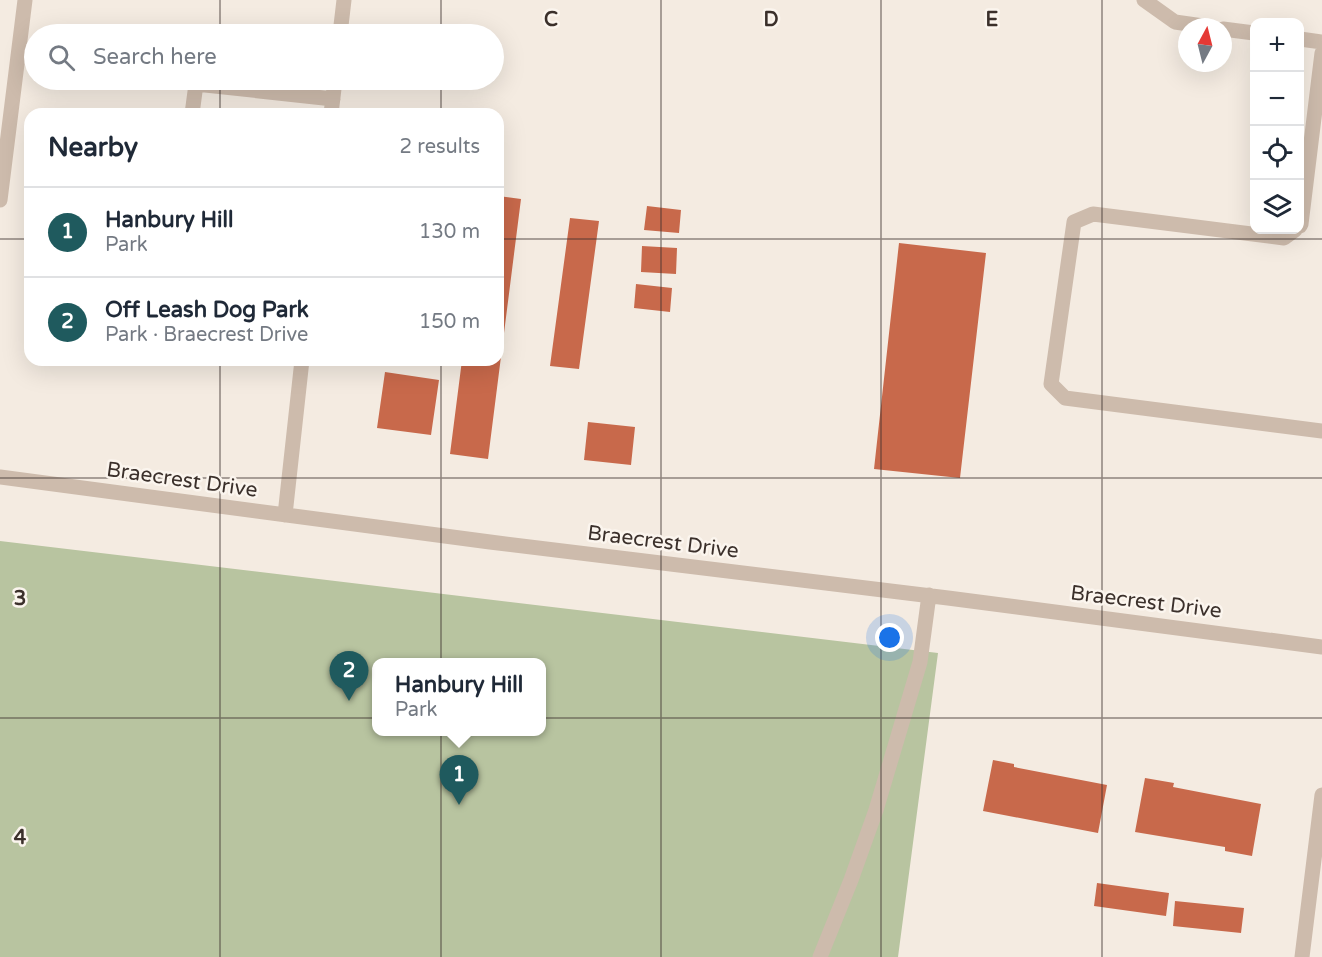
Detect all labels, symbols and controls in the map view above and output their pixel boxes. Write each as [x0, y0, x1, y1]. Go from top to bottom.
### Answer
text: C [544, 8, 558, 32]
text: D [763, 8, 779, 32]
text: E [986, 8, 999, 32]
north arrow [1178, 18, 1232, 72]
map controls [1250, 18, 1304, 234]
button: + [1250, 18, 1304, 72]
search box [24, 24, 504, 90]
icon: search [45, 41, 78, 74]
text: Search here [93, 44, 217, 70]
button: − [1250, 72, 1304, 126]
button: locate [1250, 126, 1304, 180]
text: Nearby [48, 132, 138, 163]
text: 2 results [400, 135, 480, 159]
button: layers [1250, 180, 1304, 234]
text: Hanbury Hill [105, 207, 233, 233]
text: 1 [61, 220, 74, 244]
text: 130 m [419, 220, 480, 244]
text: Park [105, 233, 148, 257]
text: Off Leash Dog Park [105, 297, 309, 323]
text: 2 [61, 310, 74, 334]
text: 150 m [419, 310, 480, 334]
text: Park · Braecrest Drive [105, 323, 308, 347]
street label: Braecrest Drive [105, 457, 259, 503]
street label: Braecrest Drive [586, 520, 740, 564]
street label: Braecrest Drive [1069, 580, 1223, 624]
text: 3 [14, 587, 26, 611]
your location [875, 623, 904, 652]
pin: 2 [330, 652, 368, 701]
popup [372, 658, 546, 736]
text: Hanbury Hill [395, 672, 523, 698]
text: Park [395, 698, 438, 722]
pin: 1 [440, 756, 478, 805]
text: 4 [14, 826, 27, 850]

